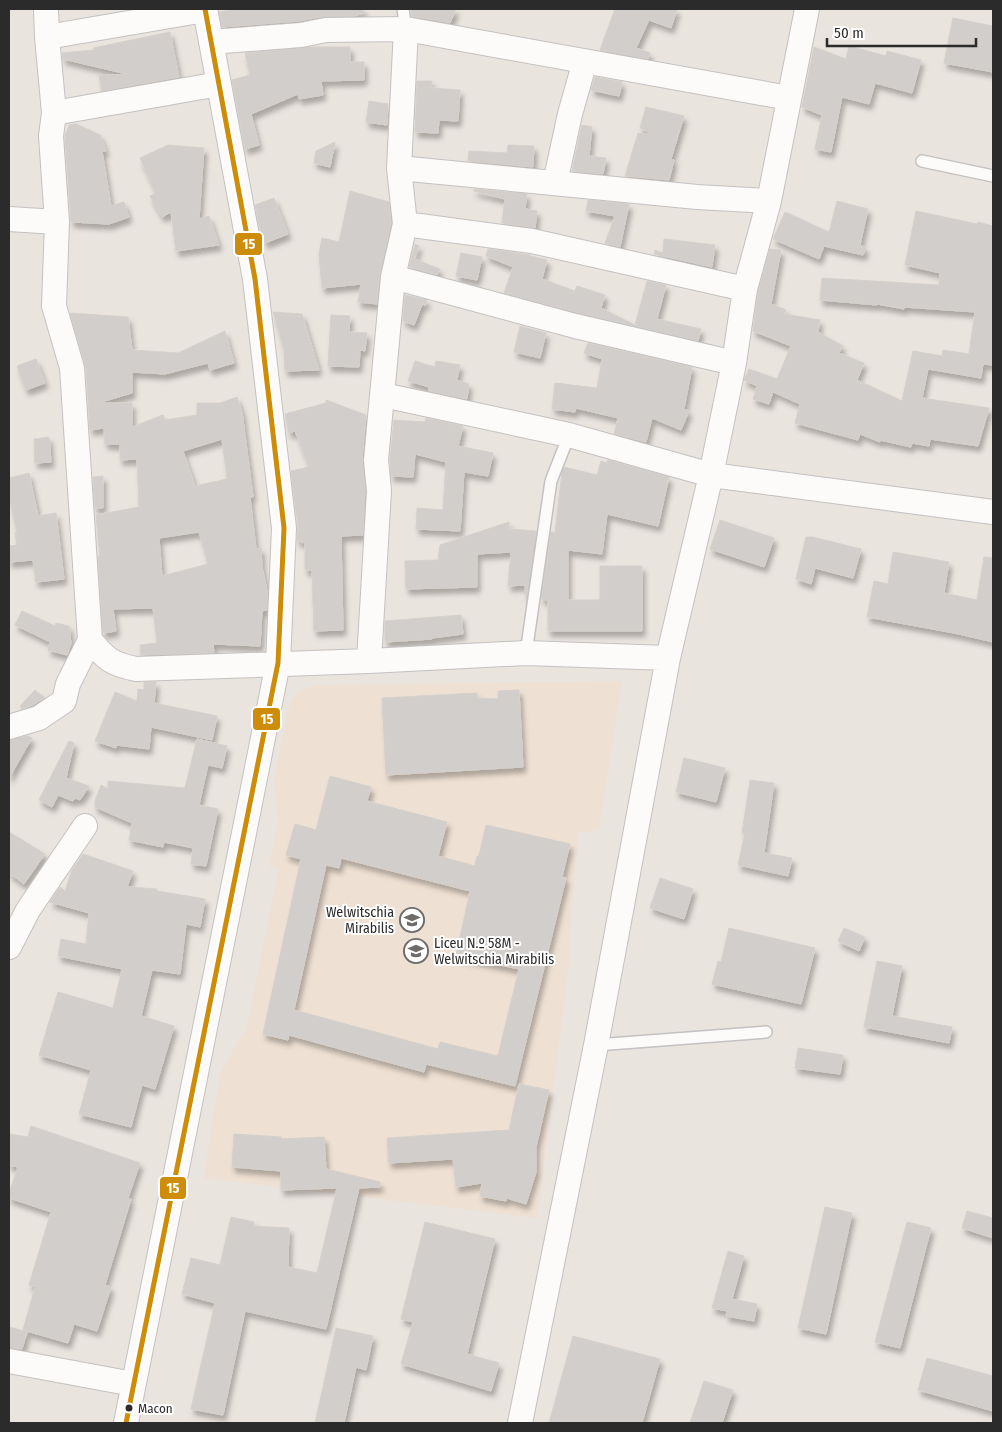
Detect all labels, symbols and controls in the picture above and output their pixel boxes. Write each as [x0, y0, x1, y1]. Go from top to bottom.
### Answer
scale bar [827, 15, 976, 47]
text: 50 m [834, 24, 864, 42]
line badge: 15 [234, 232, 263, 256]
text: 15 [243, 236, 256, 253]
line badge: 15 [252, 707, 281, 731]
text: 15 [261, 711, 274, 728]
place label: Welwitschia Mirabilis [326, 904, 394, 937]
school or university icon: Welwitschia Mirabilis [399, 907, 425, 933]
place label: Liceu N.º 58M - Welwitschia Mirabilis [434, 935, 554, 968]
school or university icon: Liceu N.º 58M - Welwitschia Mirabilis [403, 938, 429, 964]
line badge: 15 [159, 1176, 187, 1200]
text: 15 [167, 1180, 180, 1197]
place label: Macon [138, 1401, 173, 1416]
marker: Macon [124, 1403, 134, 1413]

